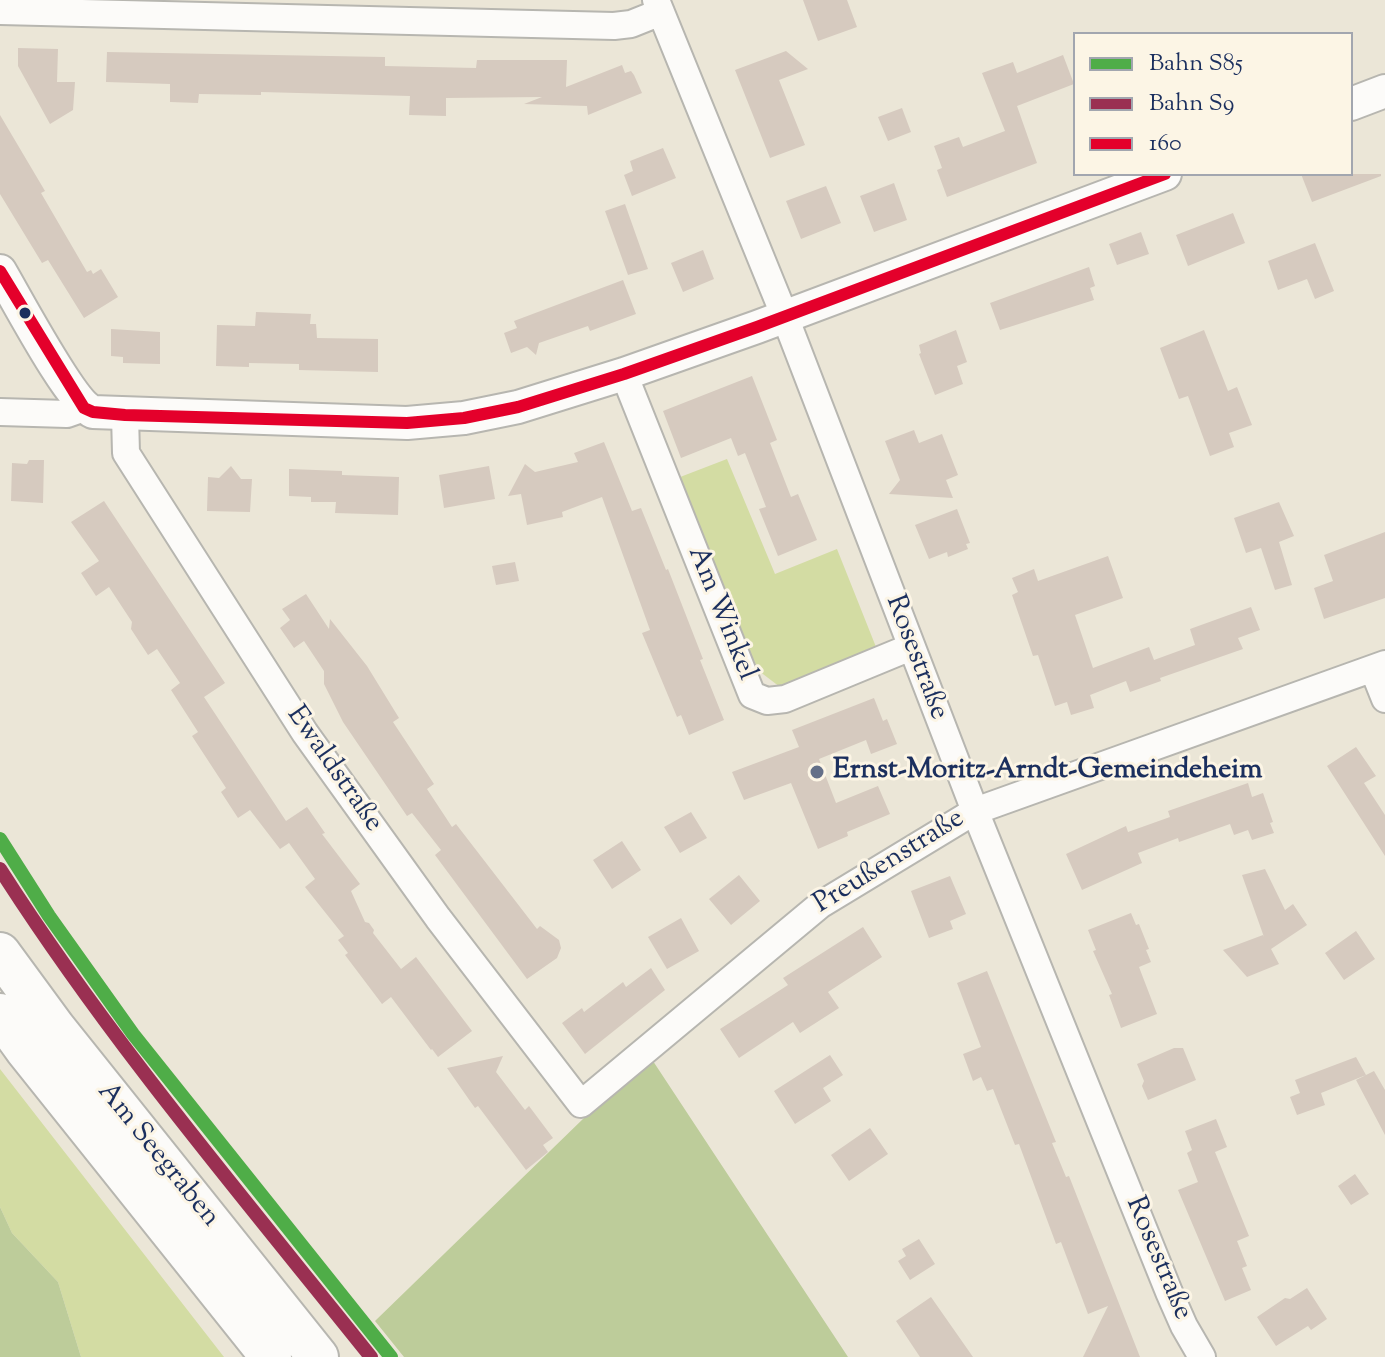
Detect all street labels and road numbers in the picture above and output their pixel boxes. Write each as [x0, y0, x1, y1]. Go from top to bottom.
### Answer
street label: Am Winkel [678, 542, 762, 686]
street label: Rosestraße [876, 591, 954, 725]
street label: Ewaldstraße [277, 701, 389, 839]
street label: Preußenstraße [808, 803, 972, 923]
street label: Am Seegraben [88, 1077, 226, 1235]
street label: Rosestraße [1116, 1192, 1198, 1326]

